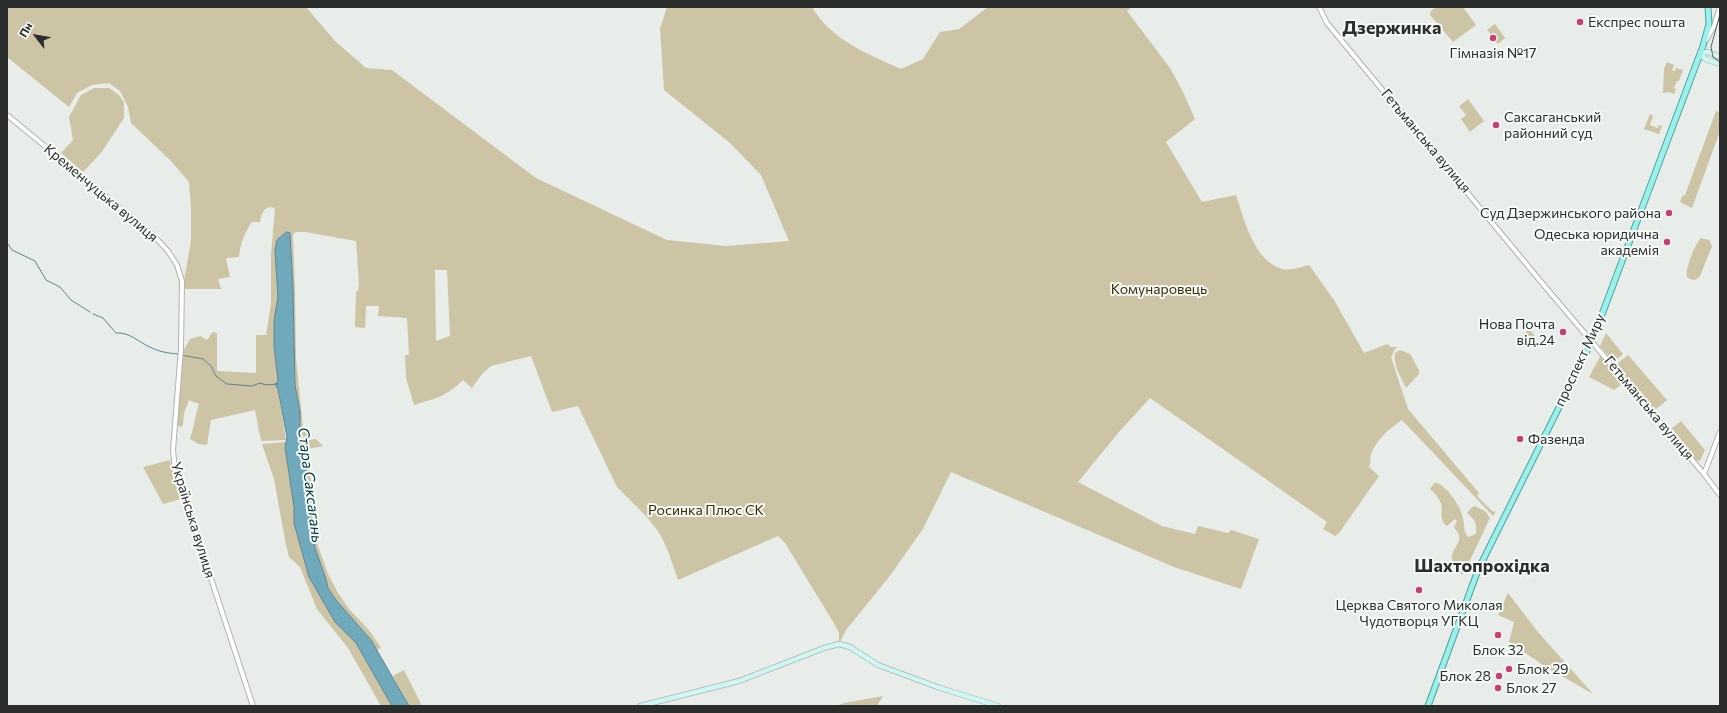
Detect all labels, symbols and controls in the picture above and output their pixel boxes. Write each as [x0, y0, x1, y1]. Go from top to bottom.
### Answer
place label: Експрес пошта [1588, 14, 1685, 30]
north arrow [16, 16, 56, 56]
district label: Дзержинка [1343, 17, 1441, 39]
marker: Експрес пошта [1575, 17, 1585, 27]
text: Пн [16, 20, 35, 39]
marker: Гімназія №17 [1488, 33, 1498, 43]
place label: Гімназія №17 [1450, 45, 1536, 61]
street label: Гетьманська вулиця [1378, 86, 1474, 196]
place label: Саксаганський районний суд [1504, 109, 1601, 142]
marker: Саксаганський районний суд [1491, 120, 1501, 130]
street label: Кременчуцька вулиця [41, 140, 161, 246]
place label: Суд Дзержинського района [1480, 205, 1661, 221]
marker: Суд Дзержинського района [1664, 208, 1674, 218]
place label: Одеська юридична академія [1534, 226, 1659, 258]
marker: Одеська юридична академія [1662, 237, 1672, 247]
park label: Комунаровець [1111, 281, 1207, 297]
street label: проспект Миру [1551, 311, 1609, 409]
place label: Нова Почта від.24 [1479, 316, 1555, 348]
marker: Нова Почта від.24 [1558, 327, 1568, 337]
street label: Гетьманська вулиця [1601, 353, 1697, 463]
water label: Стара Саксагань [294, 426, 326, 544]
place label: Фазенда [1528, 431, 1585, 447]
marker: Фазенда [1515, 434, 1525, 444]
street label: Українська вулиця [167, 460, 219, 580]
park label: Росинка Плюс СК [648, 502, 764, 518]
district label: Шахтопрохідка [1414, 555, 1550, 577]
marker: Церква Святого Миколая Чудотворця УГКЦ [1414, 585, 1424, 595]
place label: Церква Святого Миколая Чудотворця УГКЦ [1335, 597, 1503, 630]
marker: Блок 32 [1493, 630, 1503, 640]
place label: Блок 32 [1472, 642, 1524, 658]
place label: Блок 29 [1517, 661, 1569, 677]
marker: Блок 29 [1504, 664, 1514, 674]
place label: Блок 28 [1439, 668, 1491, 684]
marker: Блок 28 [1494, 671, 1504, 681]
place label: Блок 27 [1506, 680, 1557, 696]
marker: Блок 27 [1493, 683, 1503, 693]

